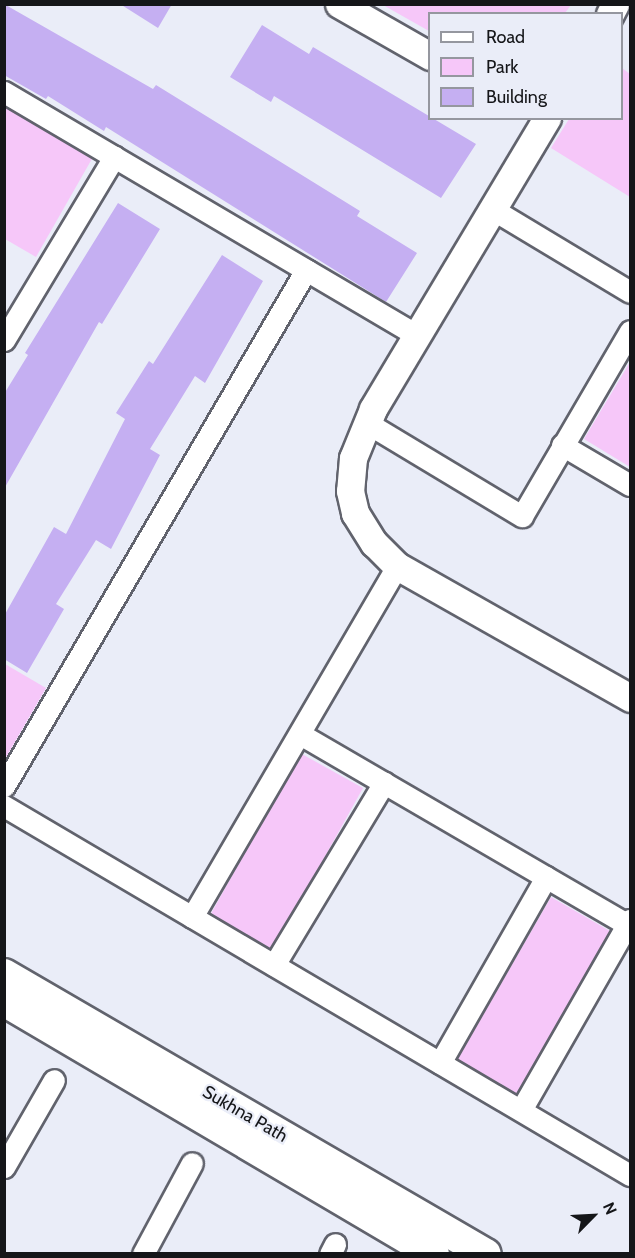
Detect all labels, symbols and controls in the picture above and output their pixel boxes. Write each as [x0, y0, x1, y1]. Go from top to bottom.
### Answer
legend [428, 12, 623, 120]
text: Road [486, 26, 525, 48]
text: Park [486, 56, 518, 78]
text: Building [486, 86, 547, 108]
street label: Sukhna Path [199, 1081, 291, 1147]
north arrow [563, 1186, 623, 1246]
text: N [599, 1199, 621, 1218]

